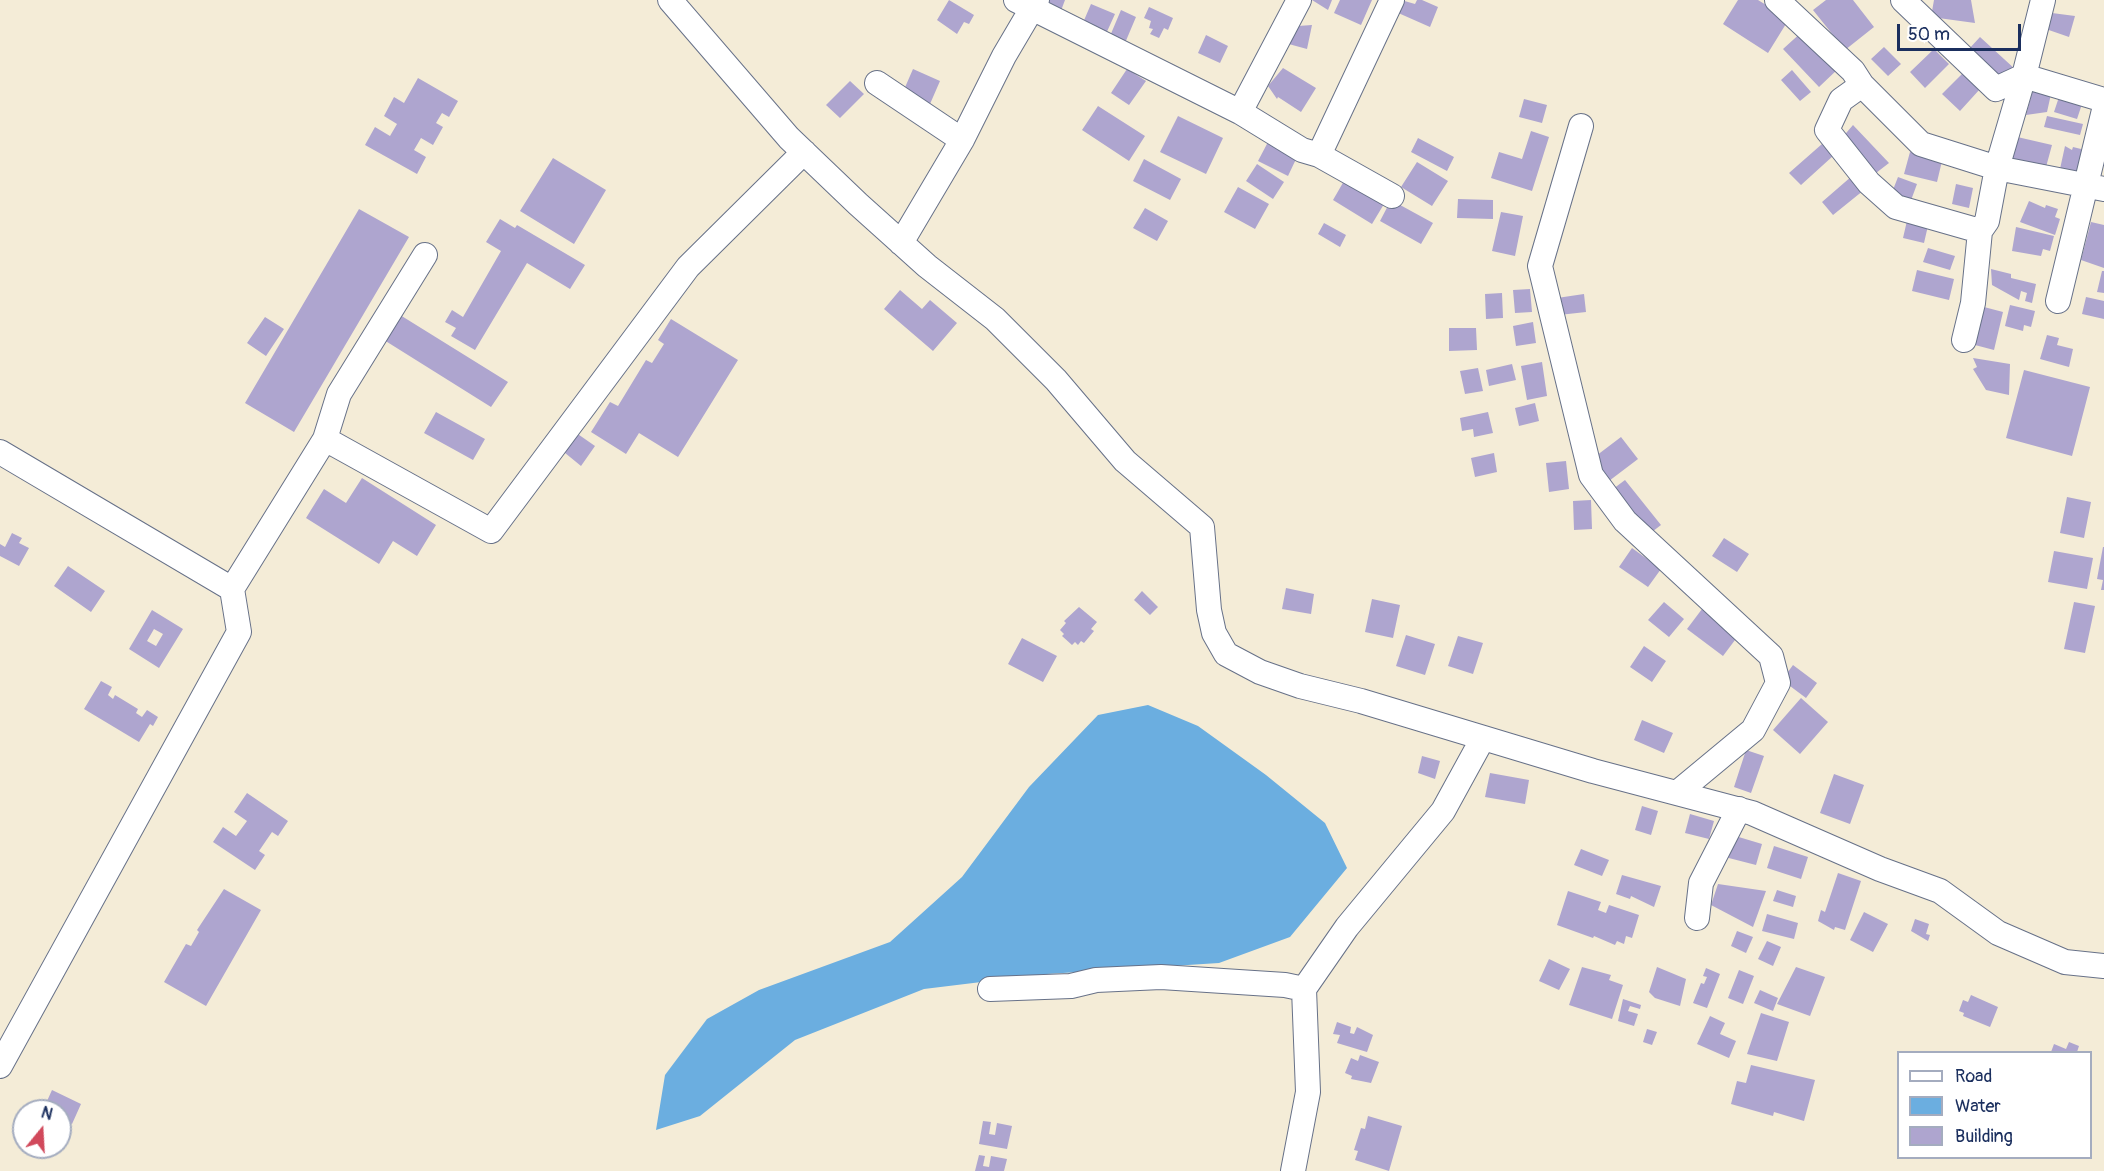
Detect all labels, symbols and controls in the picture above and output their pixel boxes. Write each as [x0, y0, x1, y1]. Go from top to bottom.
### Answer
scale bar [1900, 12, 2024, 50]
text: 50 m [1908, 23, 1950, 46]
legend [1897, 1051, 2092, 1159]
text: Road [1955, 1065, 1992, 1088]
text: Water [1955, 1095, 2001, 1118]
north arrow [12, 1099, 72, 1159]
text: N [39, 1103, 55, 1125]
text: Building [1955, 1125, 2013, 1148]

